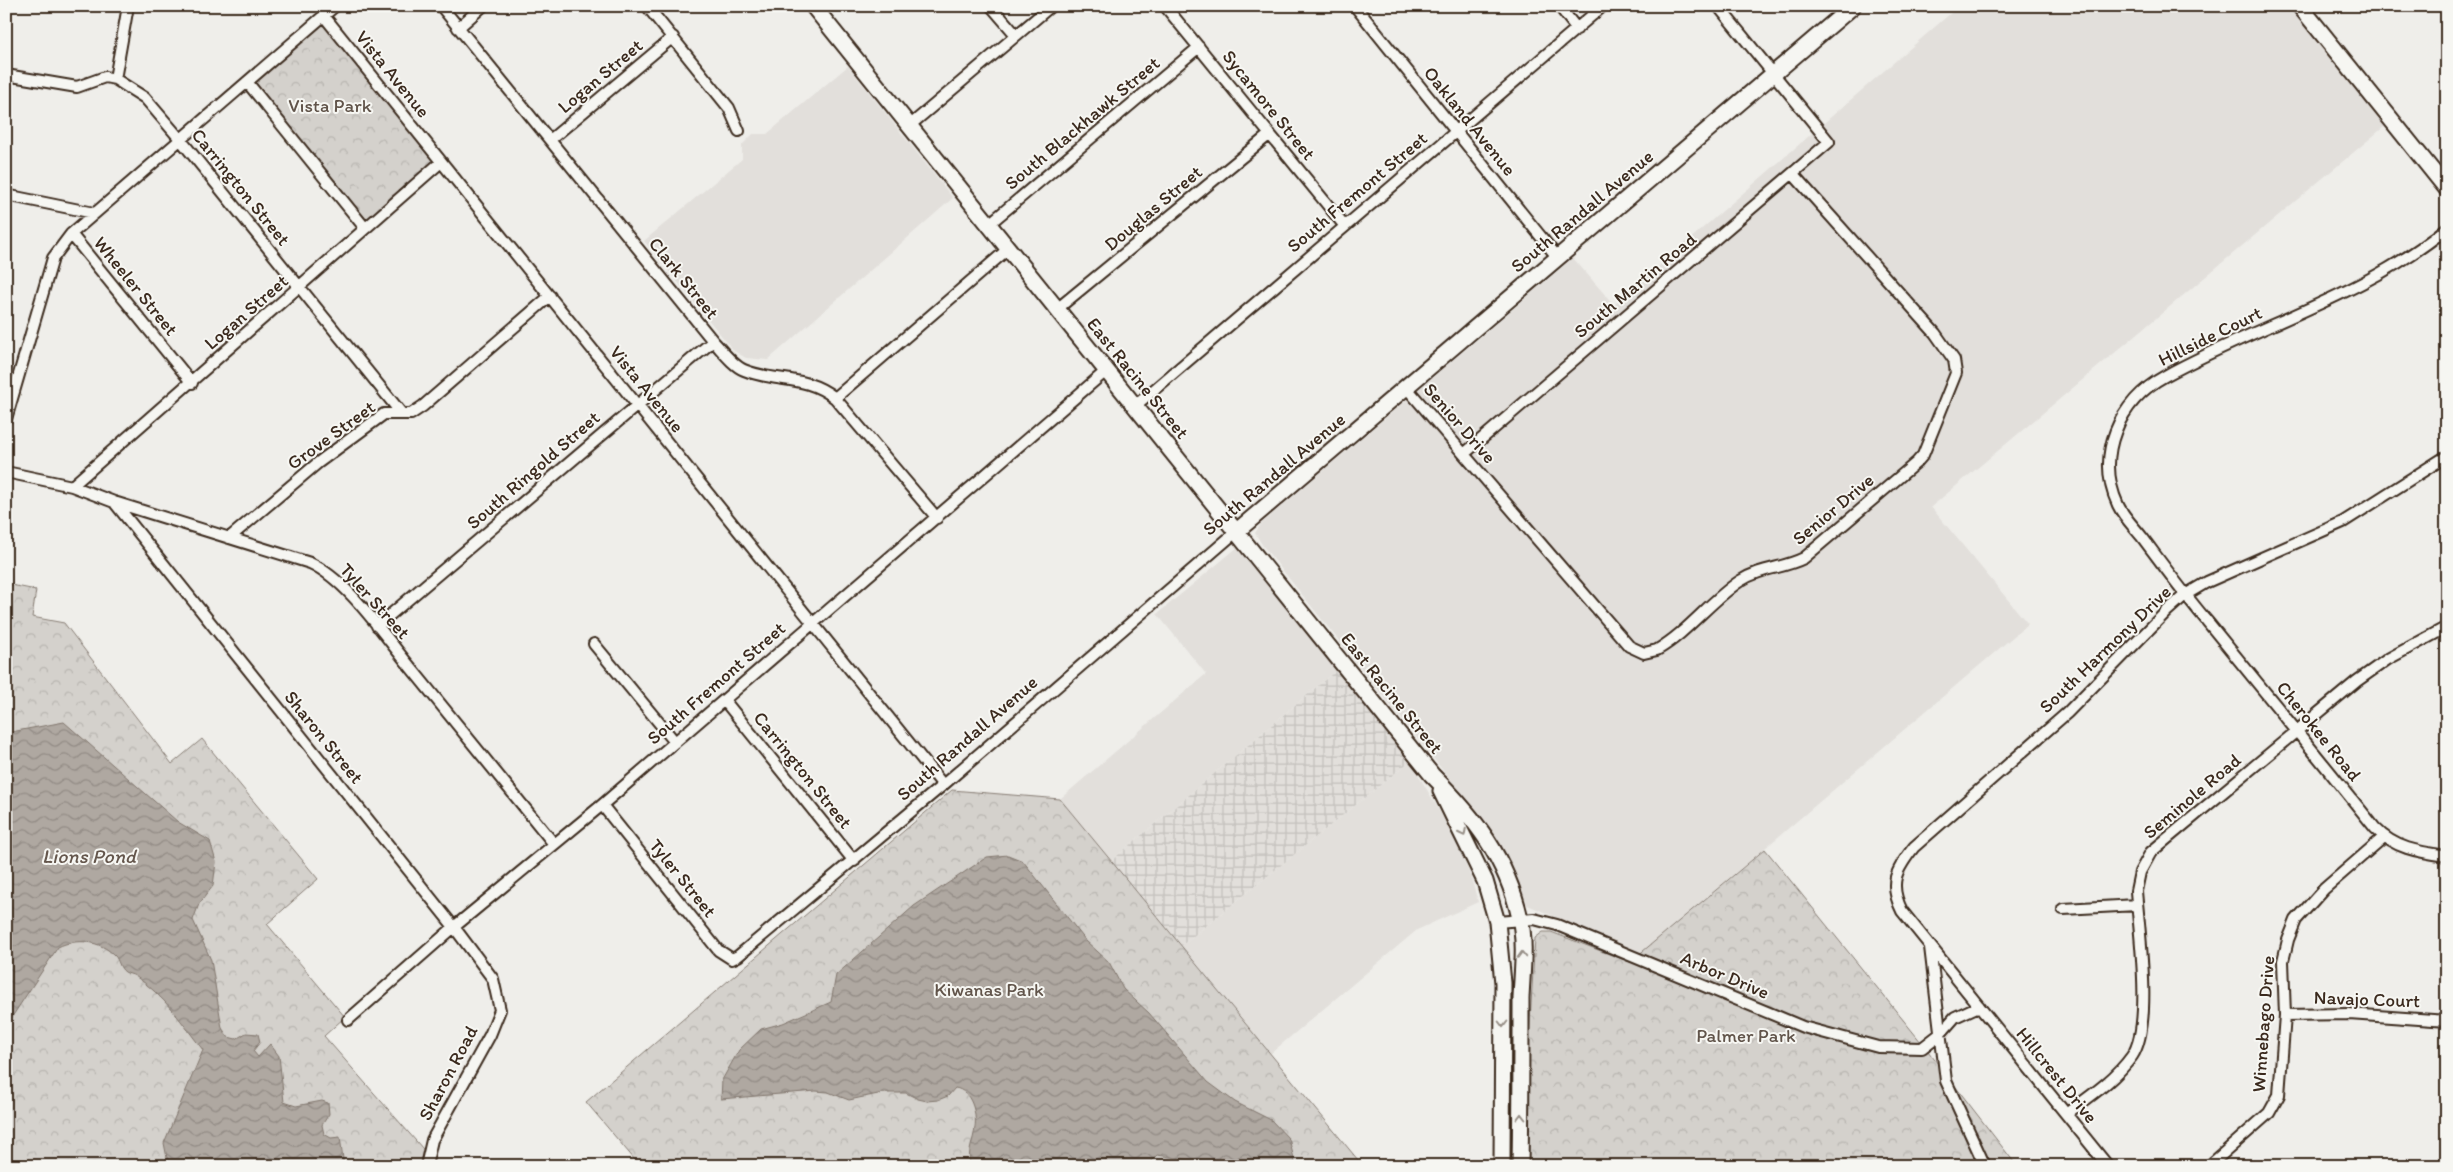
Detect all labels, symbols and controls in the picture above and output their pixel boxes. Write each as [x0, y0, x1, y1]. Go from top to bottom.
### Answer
street label: Vista Avenue [351, 26, 435, 122]
street label: Logan Street [553, 34, 647, 118]
street label: Sycamore Street [1218, 45, 1320, 165]
street label: South Blackhawk Street [1000, 51, 1164, 195]
street label: Oakland Avenue [1419, 62, 1521, 180]
park label: Vista Park [288, 94, 372, 117]
street label: Carrington Street [187, 124, 295, 250]
street label: South Fremont Street [1282, 127, 1432, 257]
street label: South Randall Avenue [1506, 145, 1658, 277]
street label: Douglas Street [1099, 160, 1207, 256]
street label: South Martin Road [1569, 227, 1701, 343]
street label: Wheeler Street [89, 232, 183, 340]
street label: Clark Street [644, 232, 724, 324]
street label: Logan Street [199, 269, 293, 355]
street label: Hillside Court [2154, 301, 2266, 371]
street label: East Racine Street [1082, 313, 1194, 443]
street label: Vista Avenue [605, 341, 689, 437]
street label: Senior Drive [1419, 378, 1501, 468]
street label: Grove Street [283, 395, 379, 475]
street label: South Ringold Street [462, 406, 604, 534]
street label: South Randall Avenue [1198, 408, 1350, 540]
street label: Senior Drive [1788, 468, 1878, 550]
street label: Tyler Street [335, 558, 415, 644]
street label: South Harmony Drive [2034, 580, 2176, 718]
street label: South Fremont Street [642, 617, 790, 749]
street label: East Racine Street [1336, 628, 1448, 758]
street label: South Randall Avenue [892, 671, 1042, 805]
street label: Cherokee Road [2272, 676, 2367, 786]
street label: Sharon Street [280, 686, 368, 788]
street label: Carrington Street [749, 707, 857, 833]
street label: Seminole Road [2138, 748, 2246, 844]
one-way arrow [1457, 828, 1467, 837]
street label: Tyler Street [644, 834, 722, 922]
water label: Lions Pond [42, 844, 138, 868]
street label: Arbor Drive [1677, 946, 1773, 1004]
one-way arrow [1517, 950, 1528, 958]
street label: Winnebago Drive [2247, 955, 2279, 1093]
park label: Kiwanas Park [934, 978, 1044, 1001]
street label: Navajo Court [2313, 986, 2421, 1012]
one-way arrow [1498, 1020, 1508, 1028]
street label: Sharon Road [413, 1021, 483, 1124]
street label: Hillcrest Drive [2011, 1022, 2103, 1128]
park label: Palmer Park [1696, 1024, 1796, 1047]
one-way arrow [1516, 1113, 1526, 1120]

